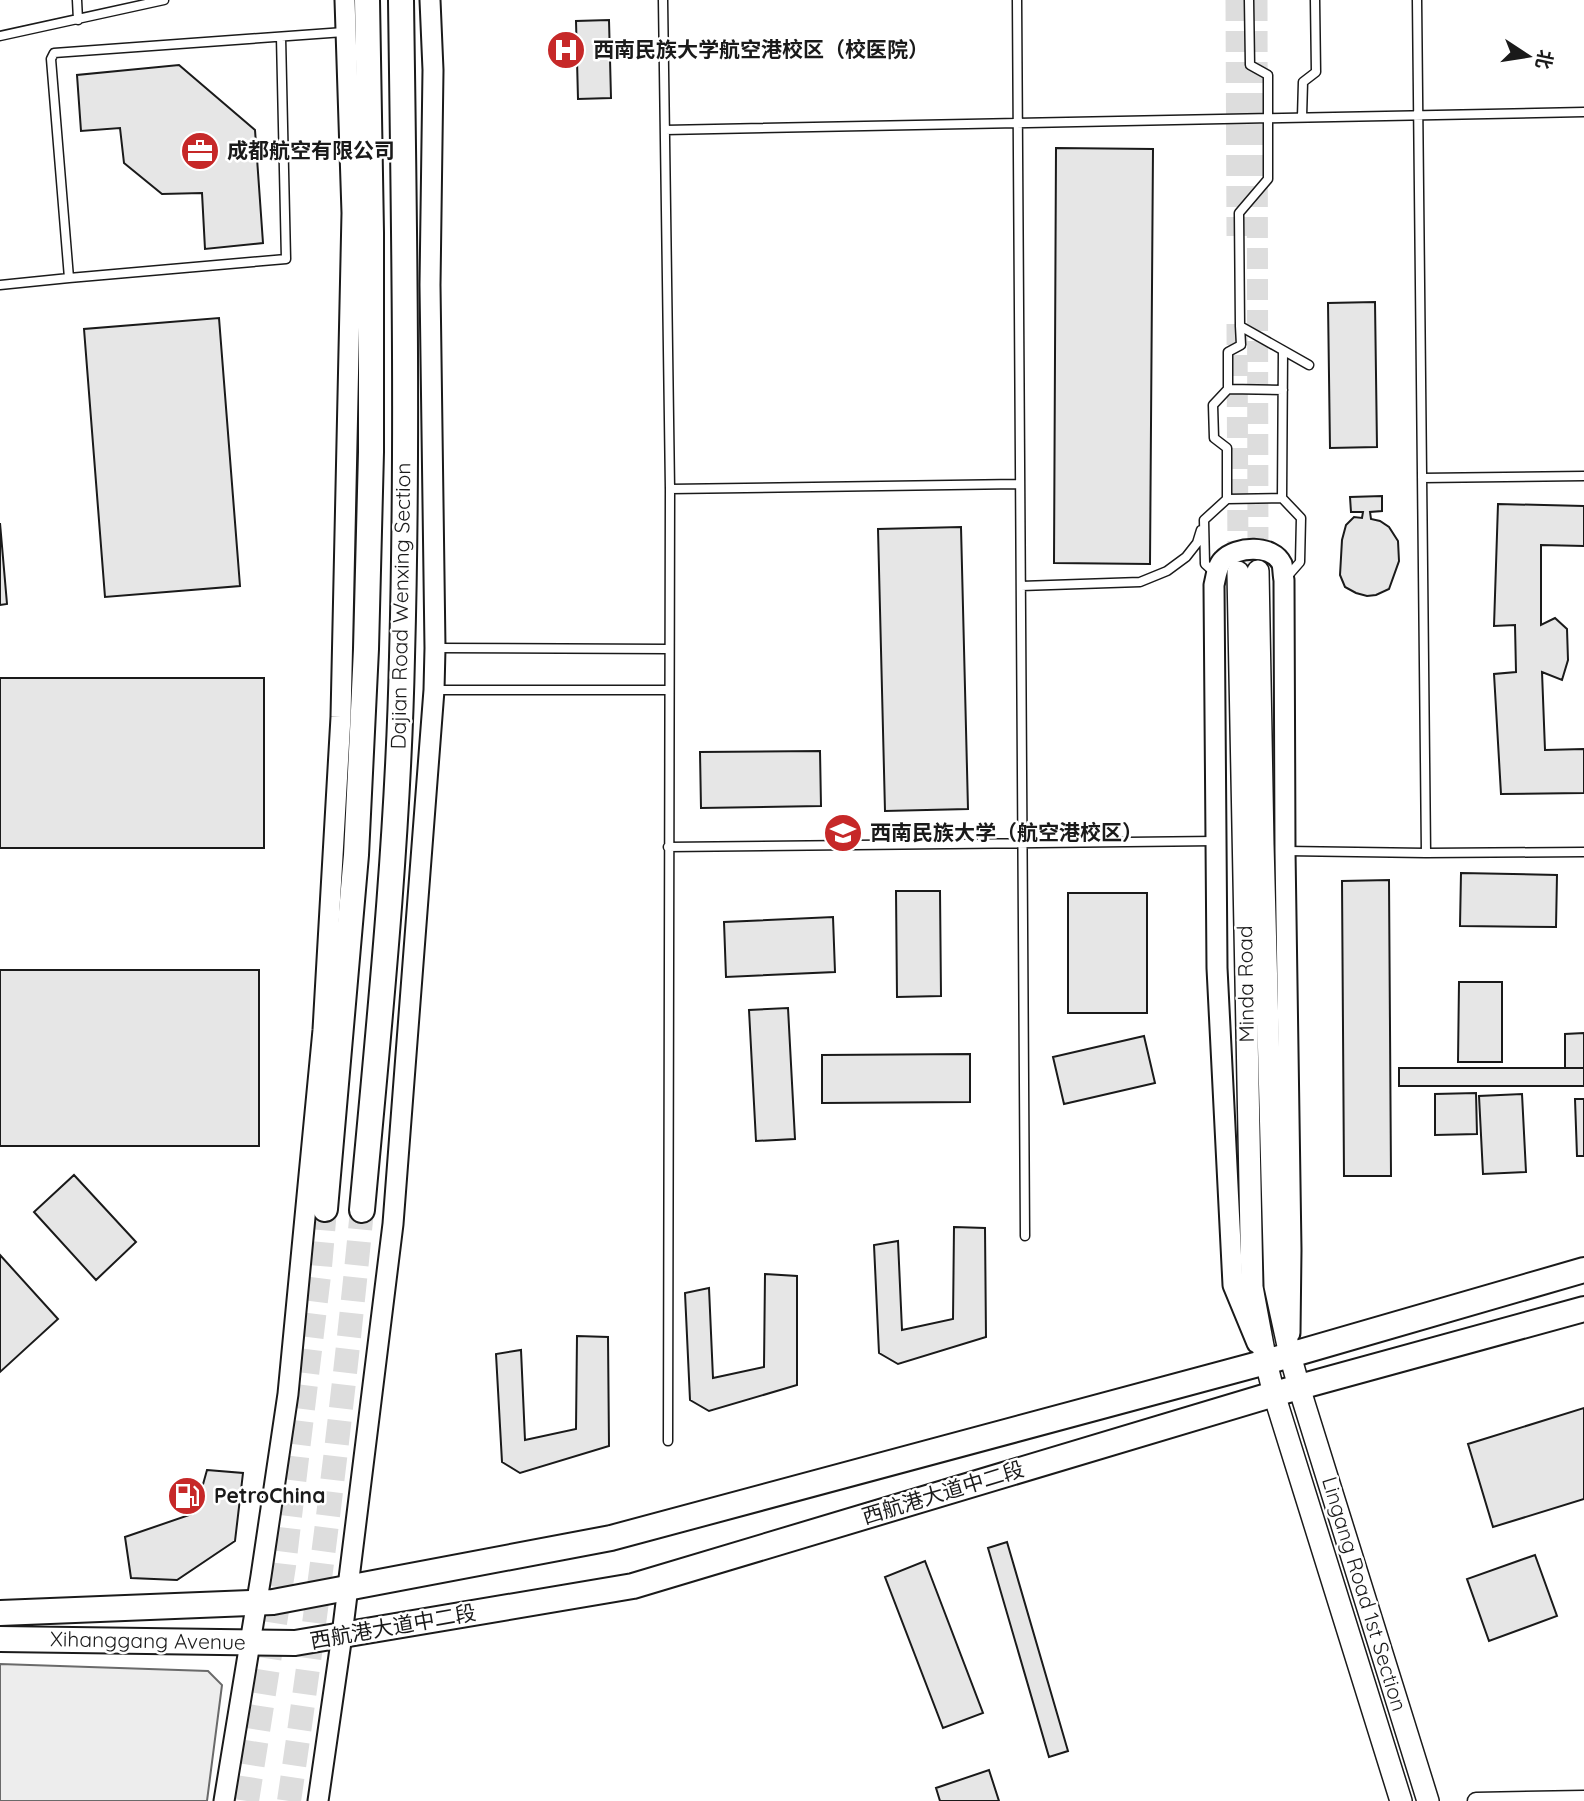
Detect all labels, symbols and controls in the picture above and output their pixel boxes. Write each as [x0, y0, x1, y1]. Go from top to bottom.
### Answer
north arrow [1493, 21, 1563, 91]
hospital icon: 西南民族大学航空港校区（校医院） [545, 29, 587, 71]
place label: 西南民族大学航空港校区（校医院） [593, 36, 929, 62]
text: 北 [1531, 48, 1558, 71]
office icon: 成都航空有限公司 [179, 130, 221, 172]
place label: 成都航空有限公司 [227, 137, 395, 163]
street label: Dajian Road Wenxing Section [384, 462, 416, 750]
school or university icon: 西南民族大学（航空港校区） [822, 812, 864, 854]
place label: 西南民族大学（航空港校区） [870, 819, 1143, 845]
street label: Minda Road [1231, 925, 1259, 1043]
street label: 西航港大道中二段 [859, 1455, 1027, 1529]
street label: Lingang Road 1st Section [1317, 1473, 1413, 1714]
fuel station icon: PetroChina [166, 1475, 208, 1517]
place label: PetroChina [214, 1482, 325, 1508]
street label: 西航港大道中二段 [308, 1599, 478, 1653]
street label: Xihanggang Avenue [50, 1625, 246, 1655]

